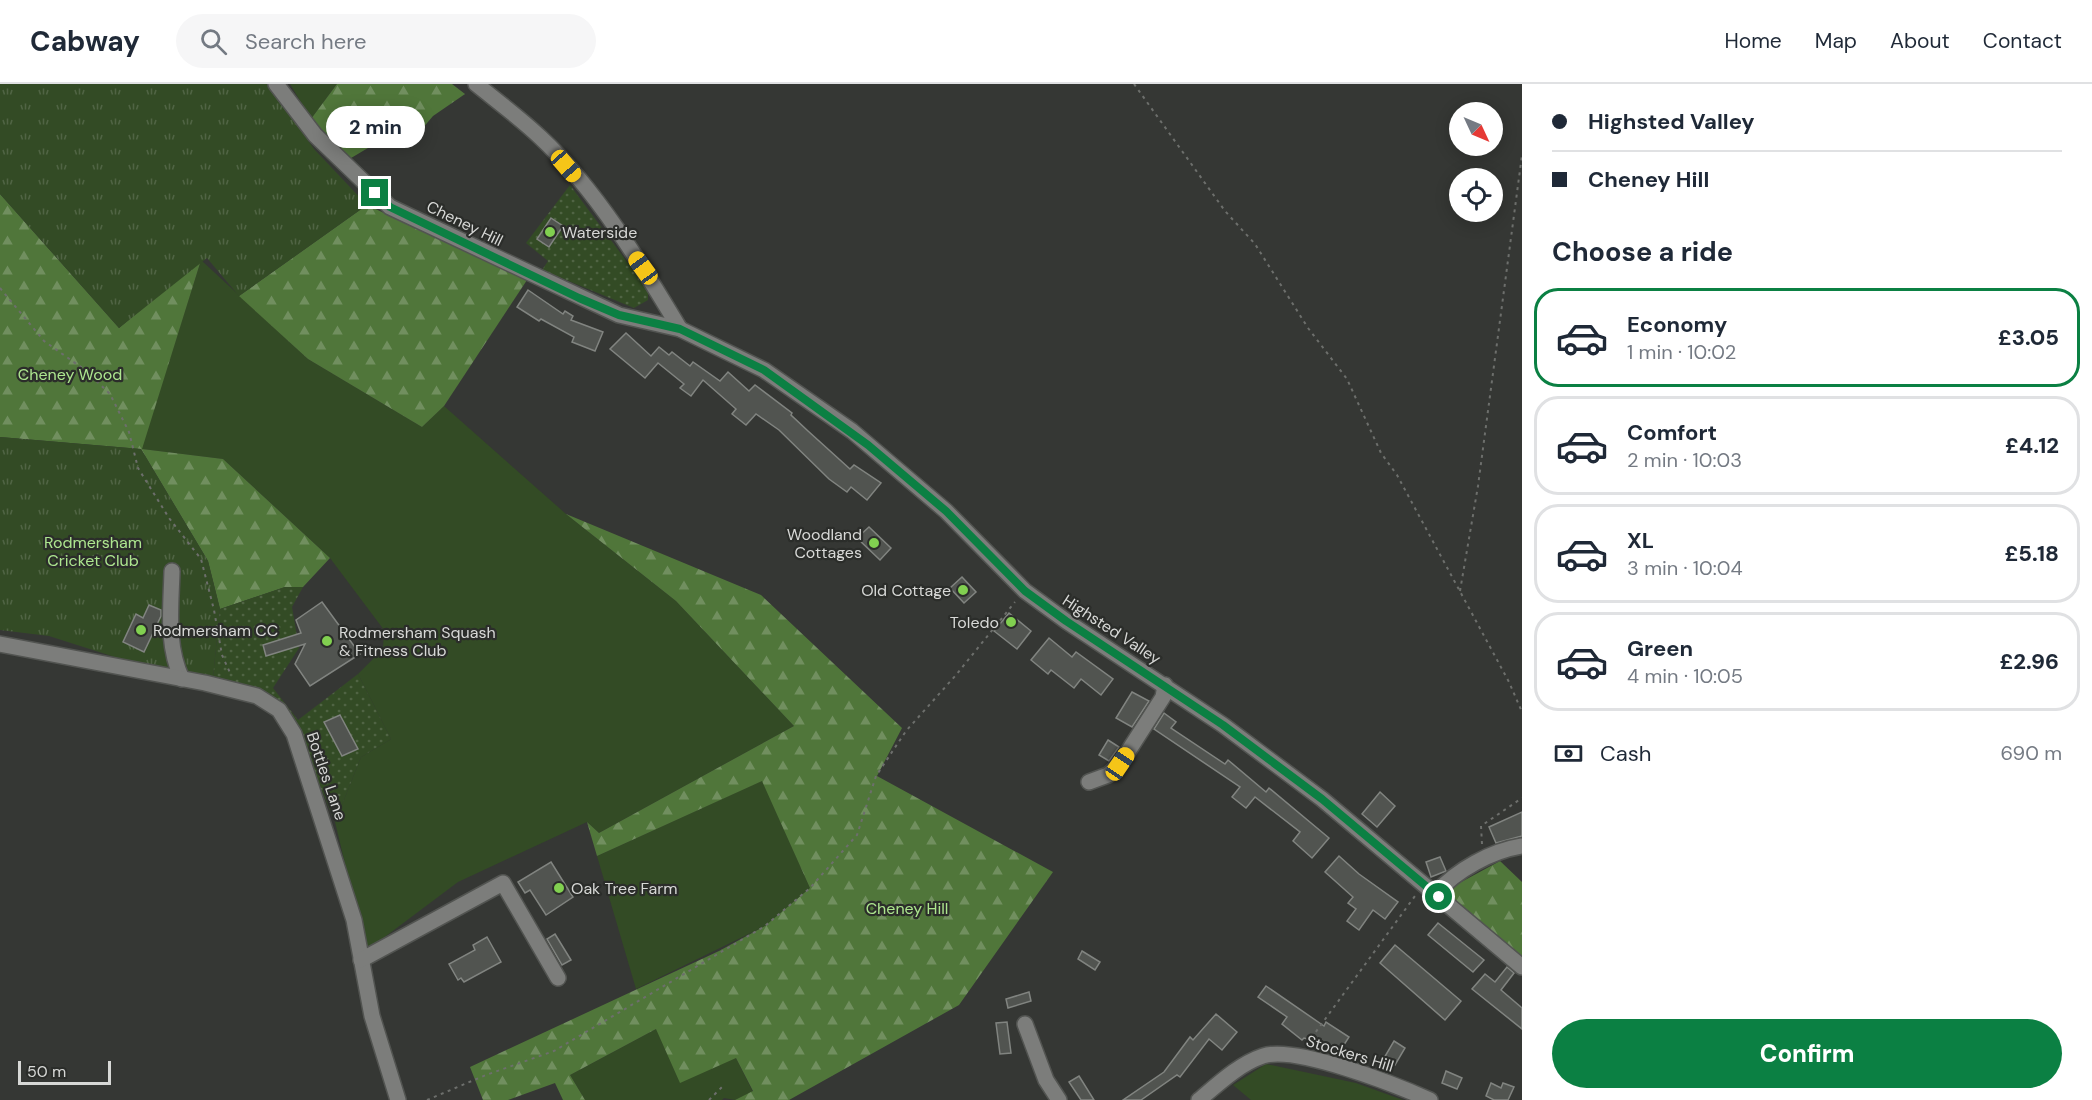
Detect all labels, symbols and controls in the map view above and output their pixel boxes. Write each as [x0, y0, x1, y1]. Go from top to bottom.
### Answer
search box [176, 14, 596, 68]
text: Cabway [30, 23, 140, 60]
icon: search [197, 25, 230, 58]
text: Search here [245, 27, 366, 56]
text: Home [1724, 27, 1782, 55]
text: Map [1815, 27, 1857, 55]
text: About [1890, 27, 1950, 55]
text: Contact [1983, 27, 2062, 55]
north arrow [1449, 102, 1503, 156]
map controls [1449, 102, 1503, 222]
callout: 2 min [326, 106, 424, 148]
text: Highsted Valley [1588, 107, 1755, 136]
text: 2 min [349, 114, 402, 140]
car [547, 147, 585, 185]
text: Cheney Hill [1588, 165, 1709, 194]
button: locate [1449, 168, 1503, 222]
route end [361, 179, 388, 206]
street label: Cheney Hill [423, 196, 507, 251]
place label: Waterside [562, 222, 637, 243]
marker: Waterside [543, 225, 557, 239]
text: Choose a ride [1552, 234, 1733, 269]
car [625, 248, 661, 288]
text: Economy [1627, 310, 1727, 339]
icon: car [1555, 311, 1609, 365]
text: £3.05 [1998, 323, 2059, 352]
text: 1 min · 10:02 [1627, 339, 1736, 365]
park label: Cheney Wood [18, 364, 122, 385]
text: Comfort [1627, 418, 1717, 447]
icon: car [1555, 419, 1609, 473]
text: £4.12 [2005, 431, 2059, 460]
text: 2 min · 10:03 [1627, 447, 1742, 473]
place label: Woodland Cottages [787, 524, 862, 563]
text: XL [1627, 526, 1654, 555]
icon: car [1555, 527, 1609, 581]
park label: Rodmersham Cricket Club [44, 532, 142, 571]
marker: Woodland Cottages [867, 536, 881, 550]
text: £5.18 [2004, 539, 2059, 568]
text: 3 min · 10:04 [1627, 555, 1743, 581]
place label: Old Cottage [861, 580, 951, 601]
marker: Old Cottage [956, 583, 970, 597]
street label: Highsted Valley [1059, 590, 1165, 669]
place label: Toledo [950, 612, 999, 633]
marker: Toledo [1004, 615, 1018, 629]
place label: Rodmersham CC [153, 620, 278, 641]
place label: Rodmersham Squash & Fitness Club [339, 622, 496, 661]
marker: Rodmersham CC [134, 623, 148, 637]
marker: Rodmersham Squash & Fitness Club [320, 634, 334, 648]
text: Green [1627, 634, 1693, 663]
icon: car [1555, 635, 1609, 689]
text: £2.96 [1999, 647, 2059, 676]
text: 4 min · 10:05 [1627, 663, 1743, 689]
street label: Bottles Lane [302, 729, 351, 823]
icon: cash [1552, 737, 1585, 770]
text: Cash [1600, 739, 1651, 768]
text: 690 m [2000, 740, 2062, 766]
car [1102, 744, 1138, 784]
place label: Oak Tree Farm [571, 878, 677, 899]
marker: Oak Tree Farm [552, 881, 566, 895]
route start [1425, 883, 1452, 910]
park label: Cheney Hill [866, 898, 948, 919]
button: Confirm [1552, 1019, 2062, 1088]
street label: Stockers Hill [1303, 1030, 1396, 1077]
scale bar [18, 1058, 111, 1086]
text: 50 m [27, 1061, 66, 1082]

